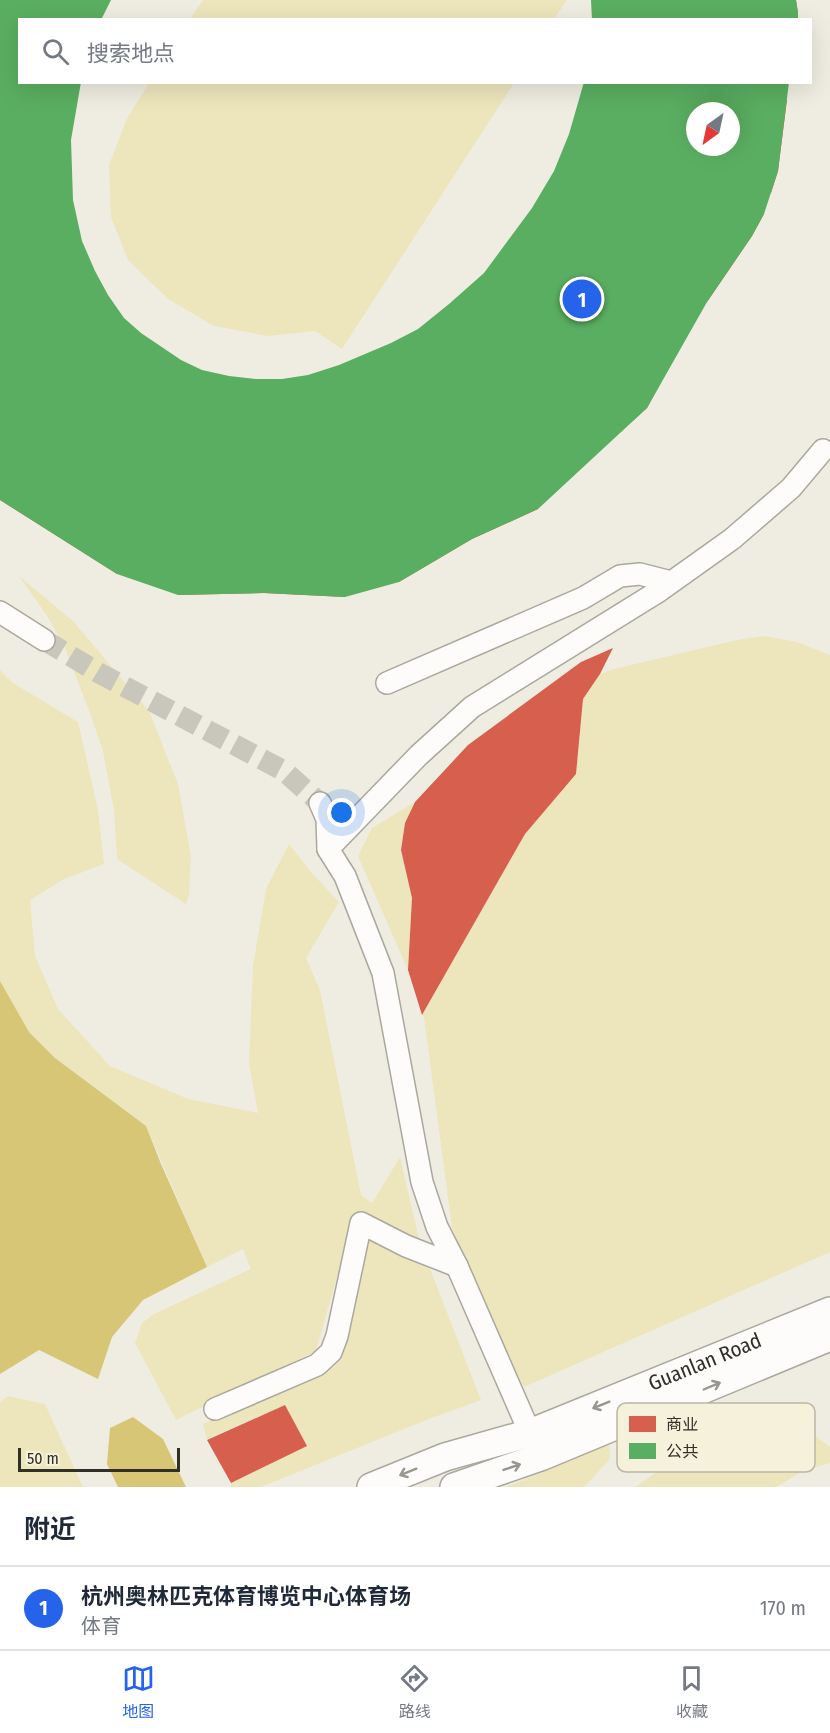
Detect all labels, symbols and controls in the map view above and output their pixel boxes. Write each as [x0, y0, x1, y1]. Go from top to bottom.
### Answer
search box [18, 18, 812, 84]
icon: search [39, 35, 72, 68]
text: 搜索地点 [87, 40, 175, 67]
north arrow [686, 102, 740, 156]
pin: 1 [562, 276, 602, 322]
your location [327, 798, 356, 827]
street label: Guanlan Road [645, 1327, 765, 1396]
one-way arrow [702, 1380, 721, 1391]
one-way arrow [592, 1400, 610, 1411]
legend [617, 1403, 815, 1472]
text: 商业 [666, 1415, 698, 1434]
text: 公共 [666, 1442, 698, 1461]
scale bar [18, 1445, 180, 1472]
text: 50 m [27, 1449, 59, 1468]
one-way arrow [502, 1460, 521, 1471]
one-way arrow [399, 1467, 418, 1478]
text: 附近 [24, 1514, 76, 1545]
text: 杭州奥林匹克体育博览中心体育场 [81, 1583, 411, 1610]
text: 1 [39, 1596, 48, 1620]
text: 170 m [760, 1596, 806, 1620]
text: 体育 [81, 1614, 121, 1638]
tab: 地图 [122, 1662, 155, 1722]
tab: 路线 [398, 1662, 431, 1722]
tab: 收藏 [675, 1662, 708, 1722]

